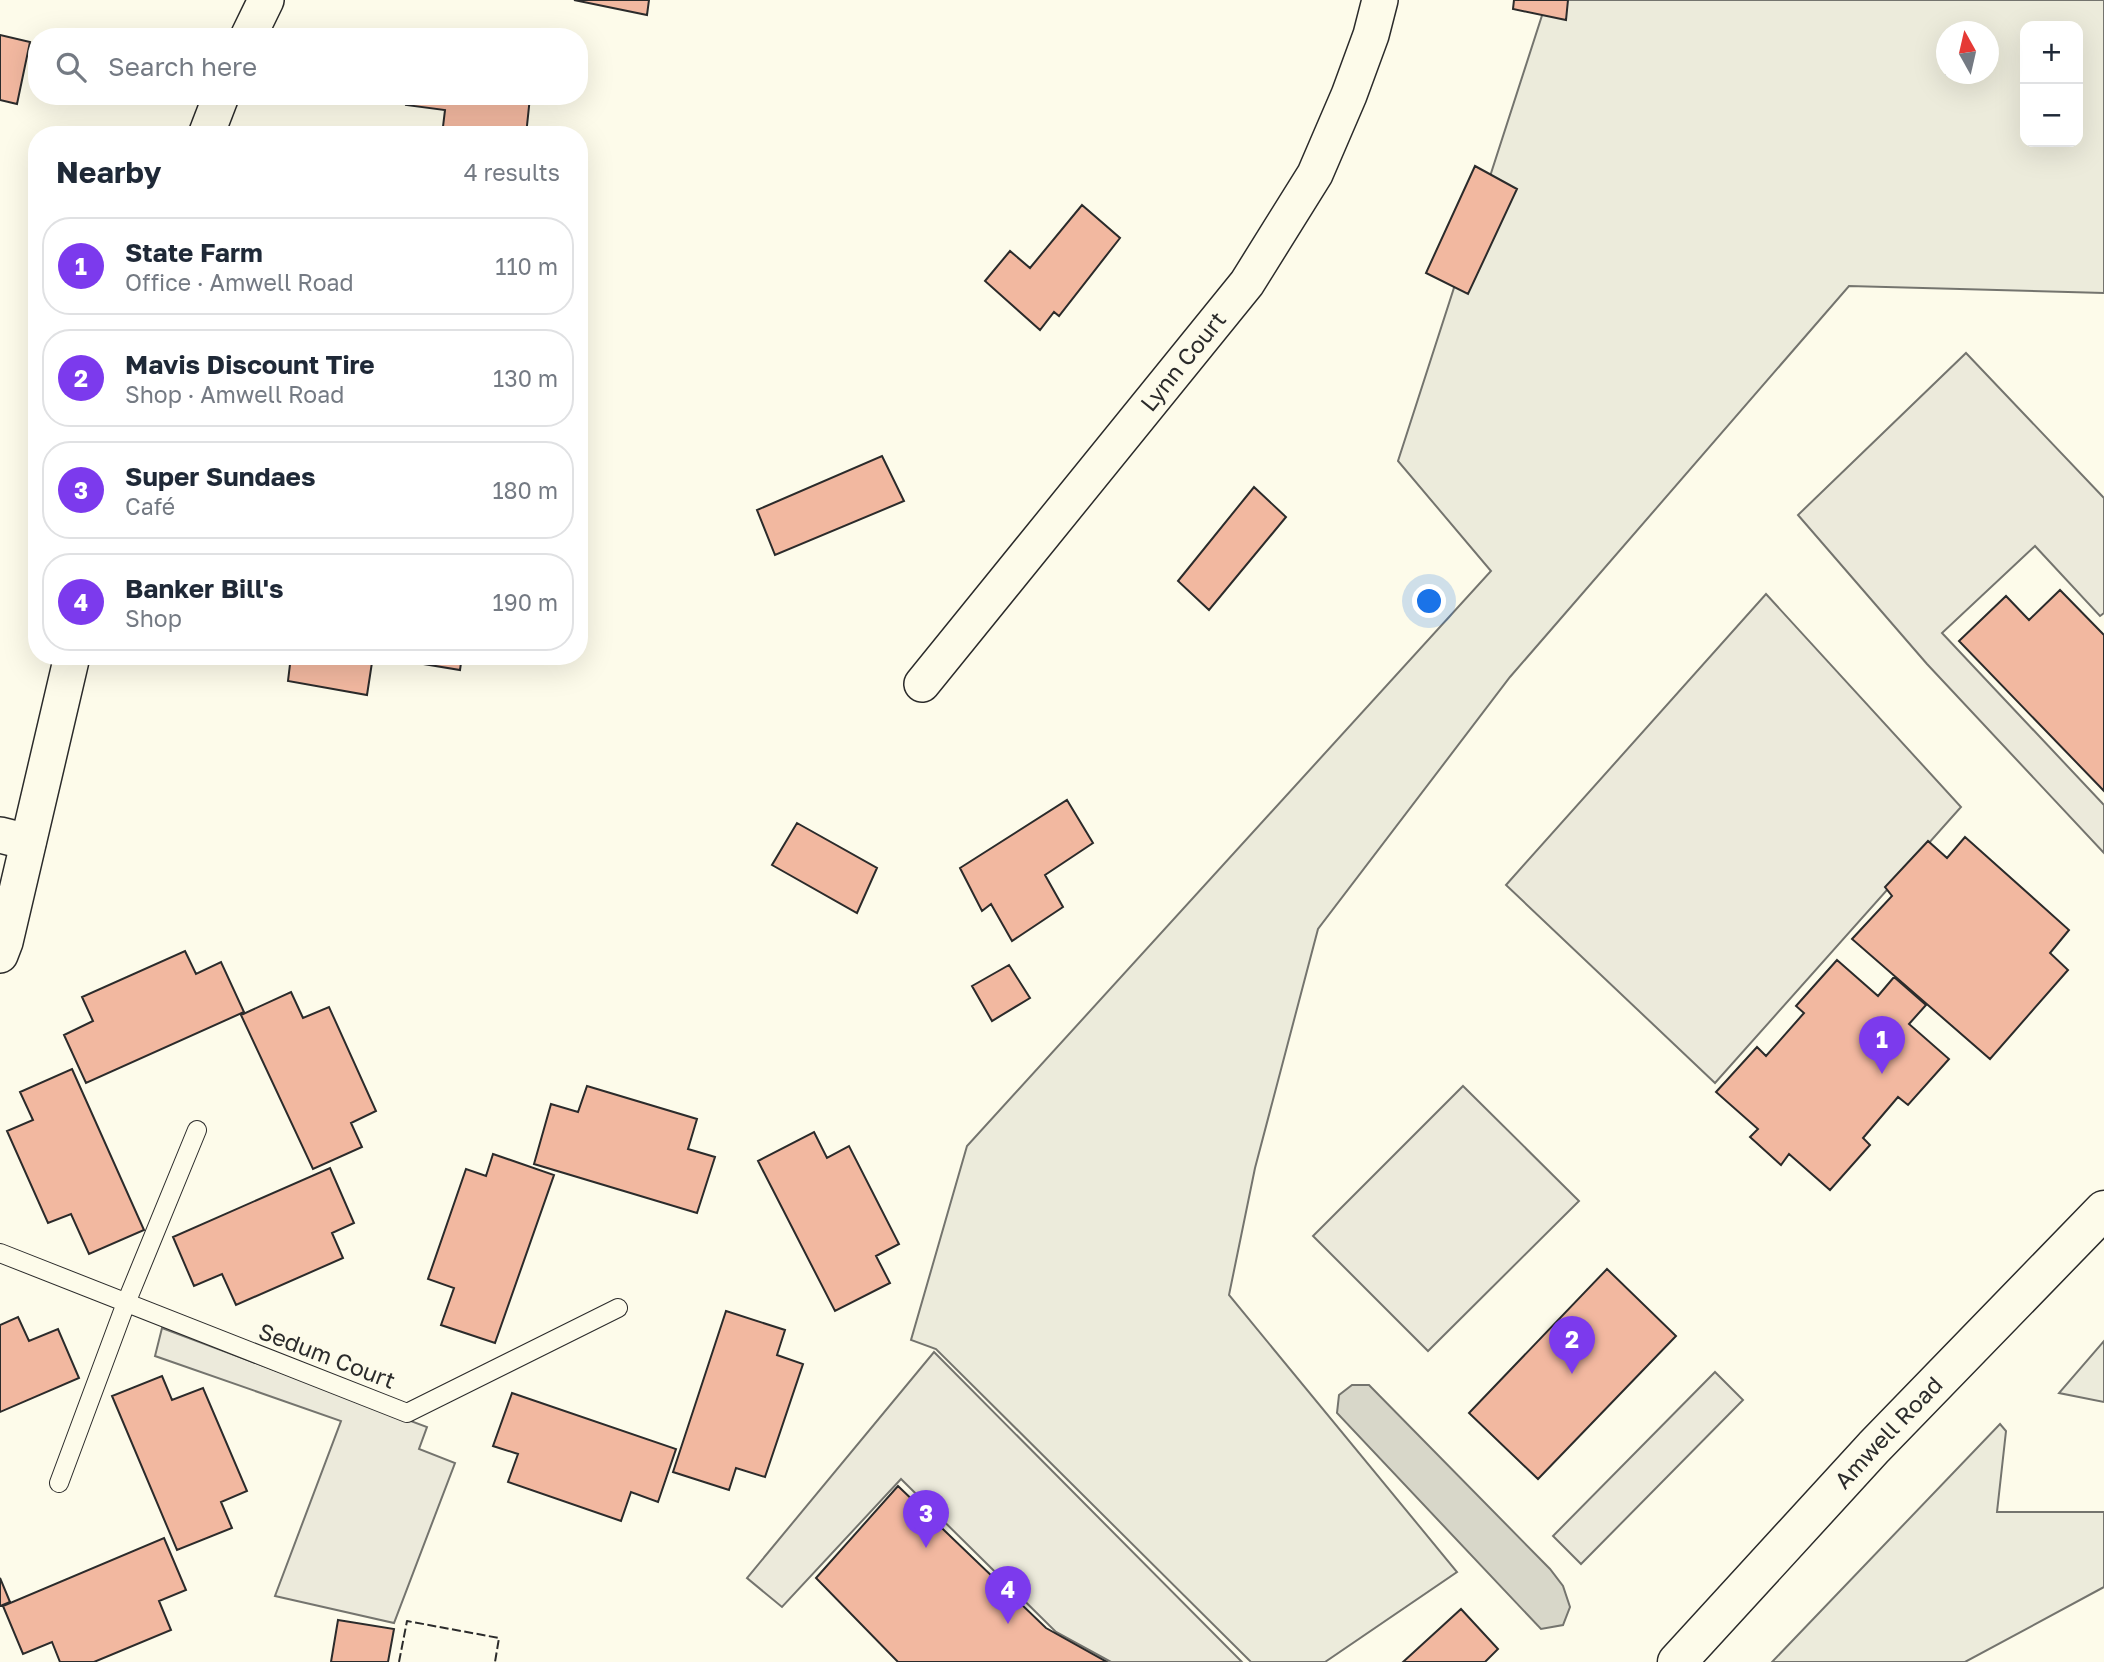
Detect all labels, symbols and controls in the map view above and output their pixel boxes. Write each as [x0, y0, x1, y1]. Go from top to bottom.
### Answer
north arrow [1936, 21, 1999, 84]
map controls [2020, 21, 2083, 147]
button: + [2020, 21, 2083, 84]
search box [28, 28, 588, 105]
icon: search [52, 48, 90, 86]
text: Search here [108, 51, 257, 82]
button: − [2020, 84, 2083, 147]
text: Nearby [56, 154, 161, 190]
text: 4 results [464, 158, 560, 186]
text: State Farm [125, 237, 263, 268]
text: 1 [75, 252, 87, 280]
text: 110 m [495, 252, 558, 280]
text: Office · Amwell Road [125, 268, 354, 296]
street label: Lynn Court [1134, 305, 1231, 416]
text: Mavis Discount Tire [125, 349, 375, 380]
text: 2 [74, 364, 88, 392]
text: 130 m [493, 364, 558, 392]
text: Shop · Amwell Road [125, 380, 344, 408]
text: Super Sundaes [125, 461, 315, 492]
text: 3 [74, 476, 88, 504]
text: 180 m [492, 476, 558, 504]
text: Café [125, 492, 175, 520]
text: Banker Bill's [125, 573, 283, 604]
your location [1412, 584, 1446, 618]
text: 4 [74, 588, 88, 616]
text: 190 m [493, 588, 558, 616]
text: Shop [125, 604, 182, 632]
pin: 1 [1859, 1016, 1905, 1074]
street label: Sedum Court [255, 1316, 400, 1394]
pin: 2 [1549, 1316, 1595, 1374]
street label: Amwell Road [1828, 1370, 1948, 1494]
pin: 3 [903, 1490, 949, 1548]
pin: 4 [985, 1566, 1031, 1624]

